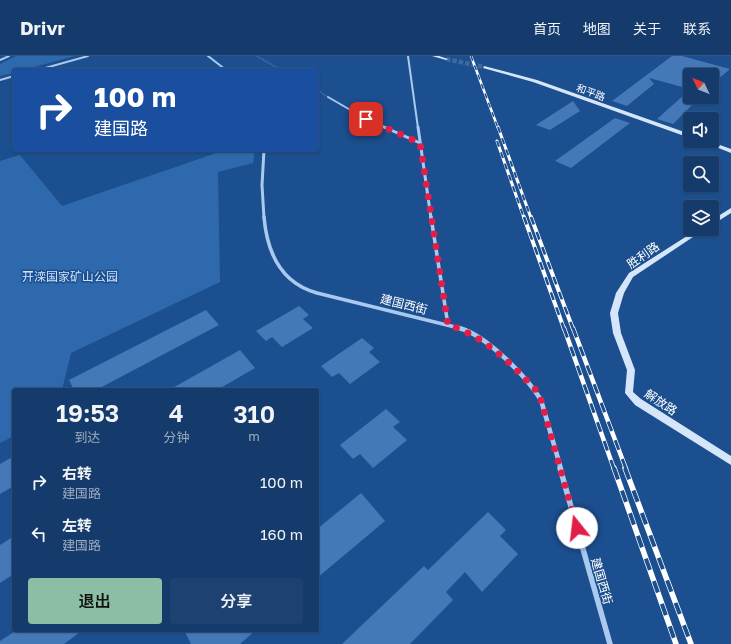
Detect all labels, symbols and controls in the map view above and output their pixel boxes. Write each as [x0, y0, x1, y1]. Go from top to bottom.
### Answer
text: Drivr [20, 16, 65, 39]
text: 首页 [533, 20, 561, 37]
text: 地图 [583, 20, 611, 37]
text: 关于 [633, 20, 661, 37]
text: 联系 [683, 20, 711, 37]
north arrow [683, 68, 719, 104]
map controls [683, 68, 719, 236]
text: 100 m [94, 80, 176, 113]
street label: 和平路 [575, 81, 607, 103]
icon: right [28, 84, 80, 136]
pin [349, 102, 383, 136]
icon: arrive [355, 108, 377, 130]
button: sound [683, 112, 719, 148]
text: 建国路 [94, 117, 148, 139]
button: search [683, 156, 719, 192]
button: layers [683, 200, 719, 236]
street label: 胜利路 [624, 239, 662, 271]
park label: 开滦国家矿山公园 [22, 269, 118, 284]
street label: 建国西街 [379, 291, 429, 317]
street label: 解放路 [642, 386, 680, 418]
text: 19:53 [56, 398, 119, 427]
text: 4 [169, 398, 184, 427]
text: 310 [233, 399, 275, 428]
text: m [248, 428, 260, 444]
text: 到达 [75, 429, 101, 445]
text: 分钟 [163, 429, 189, 445]
text: 右转 [62, 464, 92, 482]
icon: right [28, 471, 50, 493]
text: 100 m [260, 473, 303, 491]
text: 建国路 [62, 485, 101, 501]
position arrow [556, 507, 598, 549]
text: 左转 [62, 516, 92, 534]
icon: left [28, 523, 50, 545]
text: 160 m [260, 525, 303, 543]
text: 建国路 [62, 537, 101, 553]
street label: 建国西街 [588, 556, 616, 606]
button: 退出 [28, 578, 162, 624]
button: 分享 [170, 578, 303, 624]

